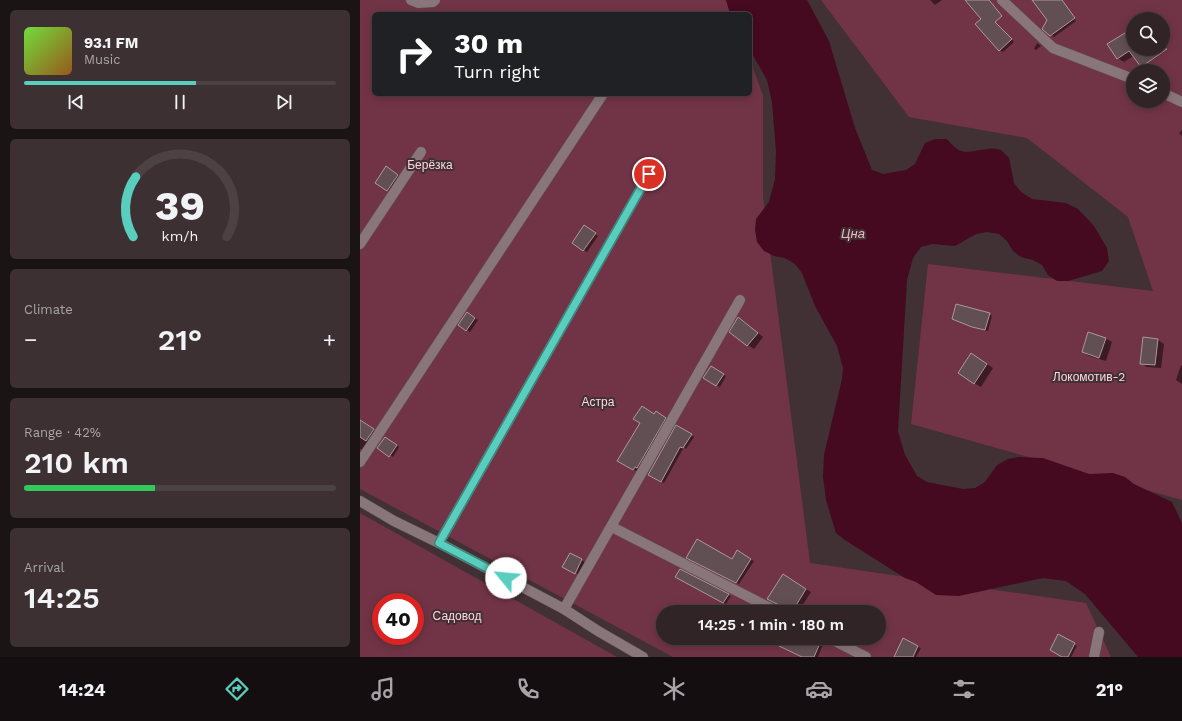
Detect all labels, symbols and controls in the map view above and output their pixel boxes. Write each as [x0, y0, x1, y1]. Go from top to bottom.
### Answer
map controls [1126, 12, 1170, 108]
button: search [1126, 12, 1170, 56]
text: 30 m [454, 27, 523, 60]
icon: right [388, 28, 440, 80]
text: 93.1 FM [84, 34, 138, 52]
text: Music [84, 52, 121, 67]
text: Turn right [454, 61, 540, 82]
button: layers [1126, 64, 1170, 108]
icon: previous [65, 91, 87, 113]
icon: pause [169, 91, 191, 113]
icon: next [273, 91, 295, 113]
pin [632, 157, 666, 191]
park label: Берёзка [407, 158, 453, 172]
icon: arrive [638, 163, 660, 185]
text: 39 [155, 181, 205, 230]
water label: Цна [841, 226, 865, 241]
text: km/h [162, 228, 198, 244]
text: Climate [24, 302, 73, 317]
text: 21° [158, 322, 202, 357]
text: − [24, 327, 37, 352]
text: + [323, 327, 336, 352]
park label: Локомотив-2 [1053, 370, 1125, 384]
park label: Астра [582, 395, 615, 409]
text: Range · 42% [24, 425, 101, 440]
text: 210 km [24, 445, 129, 480]
position arrow [485, 557, 527, 599]
text: Arrival [24, 560, 65, 575]
text: 14:25 [24, 580, 100, 615]
speed limit sign: 40 [372, 593, 424, 645]
park label: Садовод [433, 609, 481, 623]
text: 14:25 · 1 min · 180 m [698, 616, 844, 634]
icon: directions [223, 675, 251, 703]
icon: music [369, 675, 397, 703]
icon: phone [514, 675, 542, 703]
icon: climate [660, 675, 688, 703]
icon: car [805, 675, 833, 703]
icon: filters [950, 675, 978, 703]
text: 14:24 [59, 679, 106, 700]
text: 21° [1096, 679, 1123, 700]

